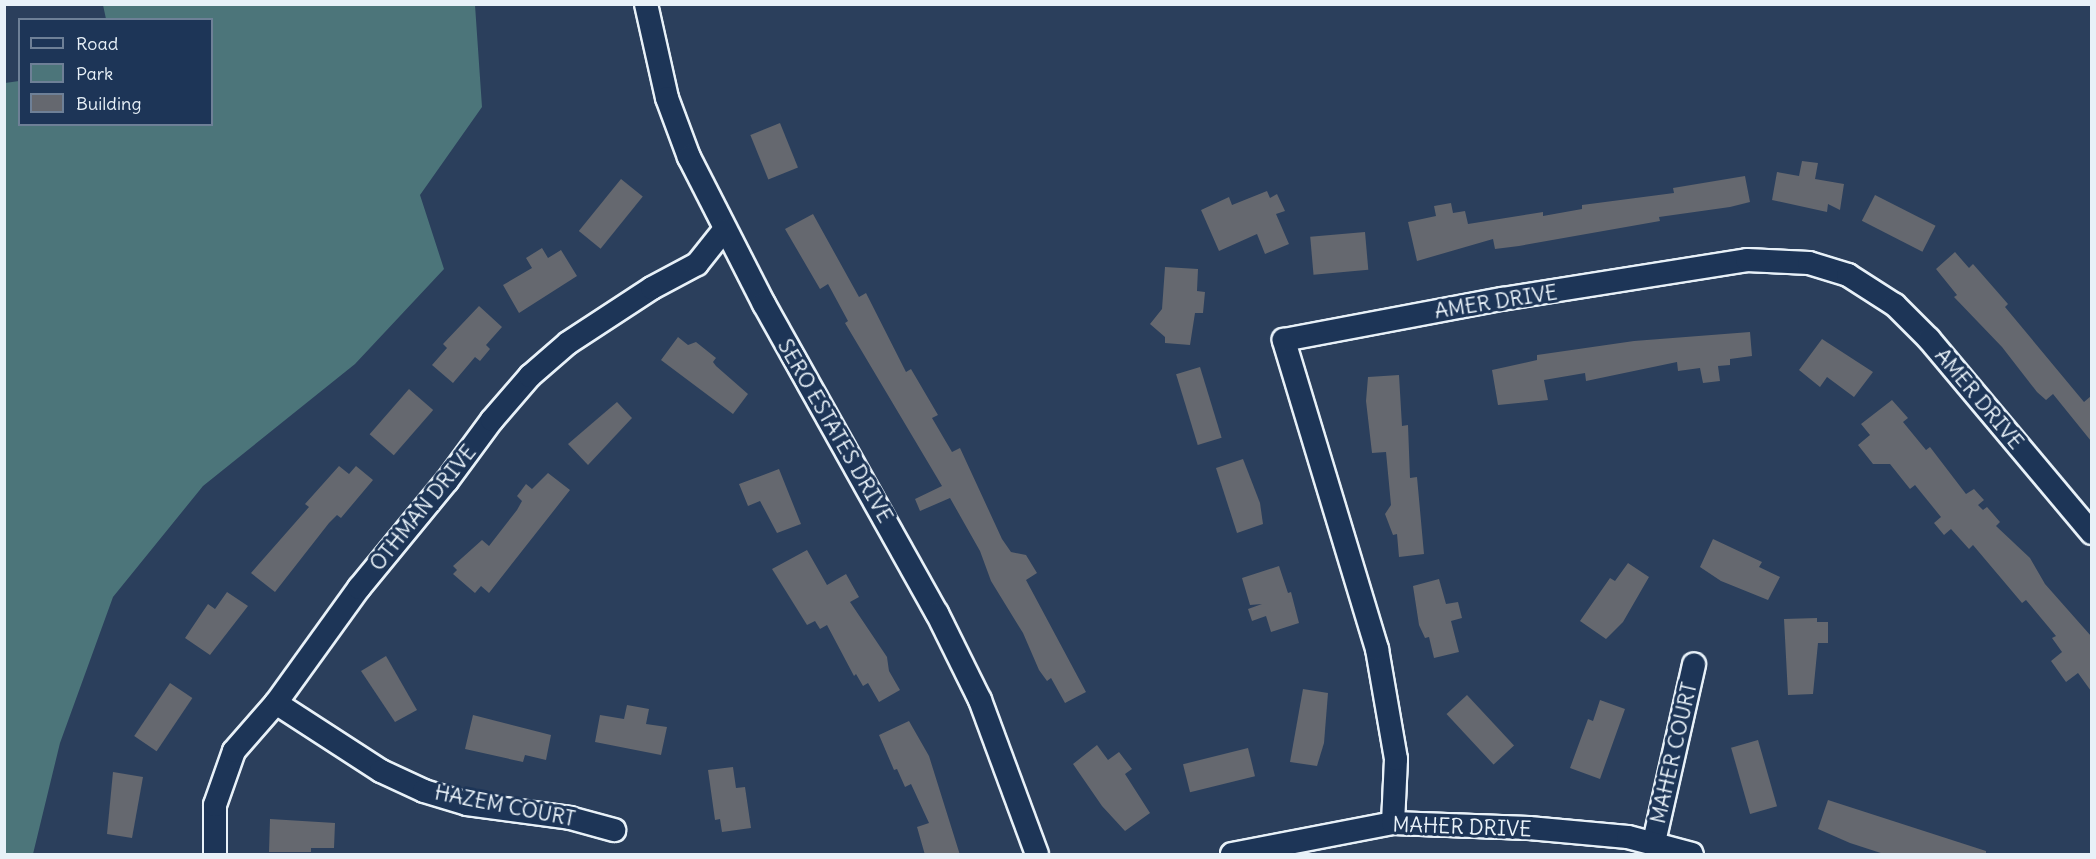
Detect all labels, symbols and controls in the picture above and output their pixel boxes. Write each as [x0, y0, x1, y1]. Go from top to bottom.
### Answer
legend [18, 18, 213, 126]
text: Road [76, 32, 118, 55]
text: Park [76, 62, 113, 85]
text: Building [76, 92, 141, 115]
street label: AMER DRIVE [1433, 280, 1559, 324]
street label: SERO ESTATES DRIVE [772, 335, 898, 527]
street label: AMER DRIVE [1929, 343, 2029, 455]
street label: OTHMAN DRIVE [365, 440, 481, 576]
street label: MAHER COURT [1646, 680, 1702, 826]
street label: HAZEM COURT [433, 780, 577, 832]
street label: MAHER DRIVE [1392, 812, 1532, 842]

